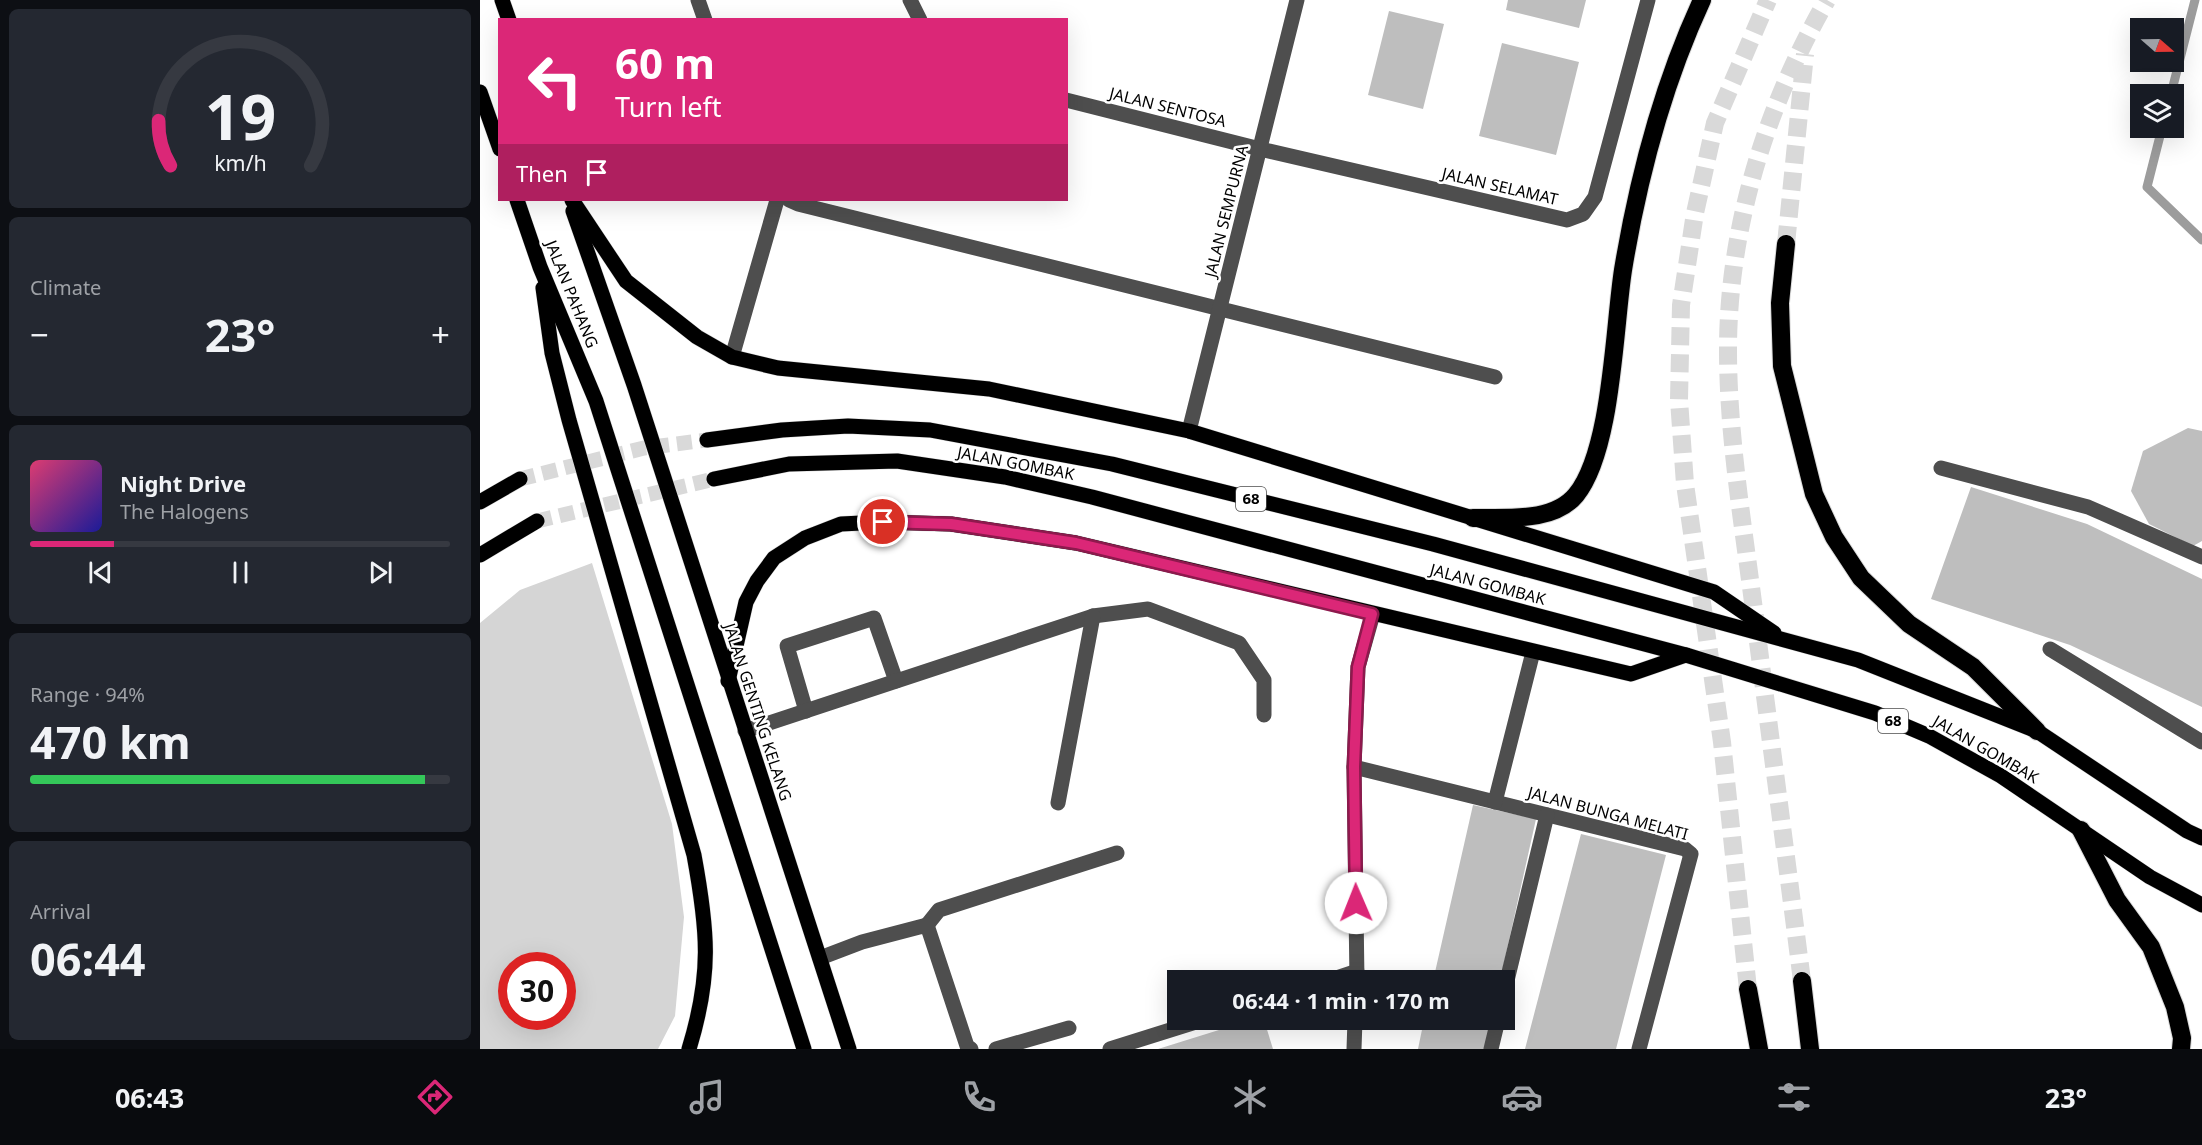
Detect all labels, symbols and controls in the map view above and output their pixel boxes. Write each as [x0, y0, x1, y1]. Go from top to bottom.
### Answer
north arrow [2130, 18, 2184, 72]
map controls [2130, 18, 2184, 138]
text: 60 m [615, 34, 715, 91]
icon: left [516, 42, 594, 120]
text: 19 [204, 73, 276, 158]
street label: JALAN SENTOSA [1105, 81, 1229, 132]
button: layers [2130, 84, 2184, 138]
text: Turn left [615, 88, 721, 125]
street label: JALAN SEMPURNA [1198, 142, 1253, 281]
text: km/h [214, 148, 266, 177]
icon: arrive [580, 156, 613, 189]
text: Then [516, 158, 568, 188]
street label: JALAN SELAMAT [1438, 162, 1560, 210]
street label: JALAN PAHANG [540, 235, 604, 351]
text: Climate [30, 274, 101, 301]
text: 23° [205, 304, 275, 365]
text: − [30, 312, 49, 357]
text: + [431, 312, 450, 357]
street label: JALAN GOMBAK [954, 440, 1076, 485]
text: Night Drive [120, 468, 246, 498]
road number: 68 [1236, 487, 1266, 511]
pin [857, 496, 908, 547]
text: The Halogens [120, 498, 249, 525]
icon: arrive [866, 505, 899, 538]
icon: previous [84, 556, 117, 589]
icon: pause [224, 556, 257, 589]
icon: next [364, 556, 397, 589]
street label: JALAN GOMBAK [1426, 557, 1548, 610]
street label: JALAN GENTING KELANG [718, 618, 797, 804]
text: Range · 94% [30, 681, 145, 708]
road number: 68 [1878, 709, 1908, 733]
street label: JALAN GOMBAK [1927, 709, 2043, 788]
text: 470 km [30, 711, 191, 772]
street label: JALAN BUNGA MELATI [1524, 781, 1691, 845]
position arrow [1324, 871, 1388, 935]
text: Arrival [30, 898, 91, 925]
text: 06:44 [30, 928, 146, 989]
speed limit sign: 30 [498, 952, 576, 1030]
text: 06:44 · 1 min · 170 m [1232, 985, 1450, 1015]
icon: directions [414, 1076, 456, 1118]
icon: music [686, 1076, 728, 1118]
icon: phone [958, 1076, 1000, 1118]
icon: climate [1229, 1076, 1271, 1118]
icon: car [1501, 1076, 1543, 1118]
icon: filters [1773, 1076, 1815, 1118]
text: 06:43 [115, 1079, 184, 1116]
text: 23° [2045, 1079, 2087, 1116]

